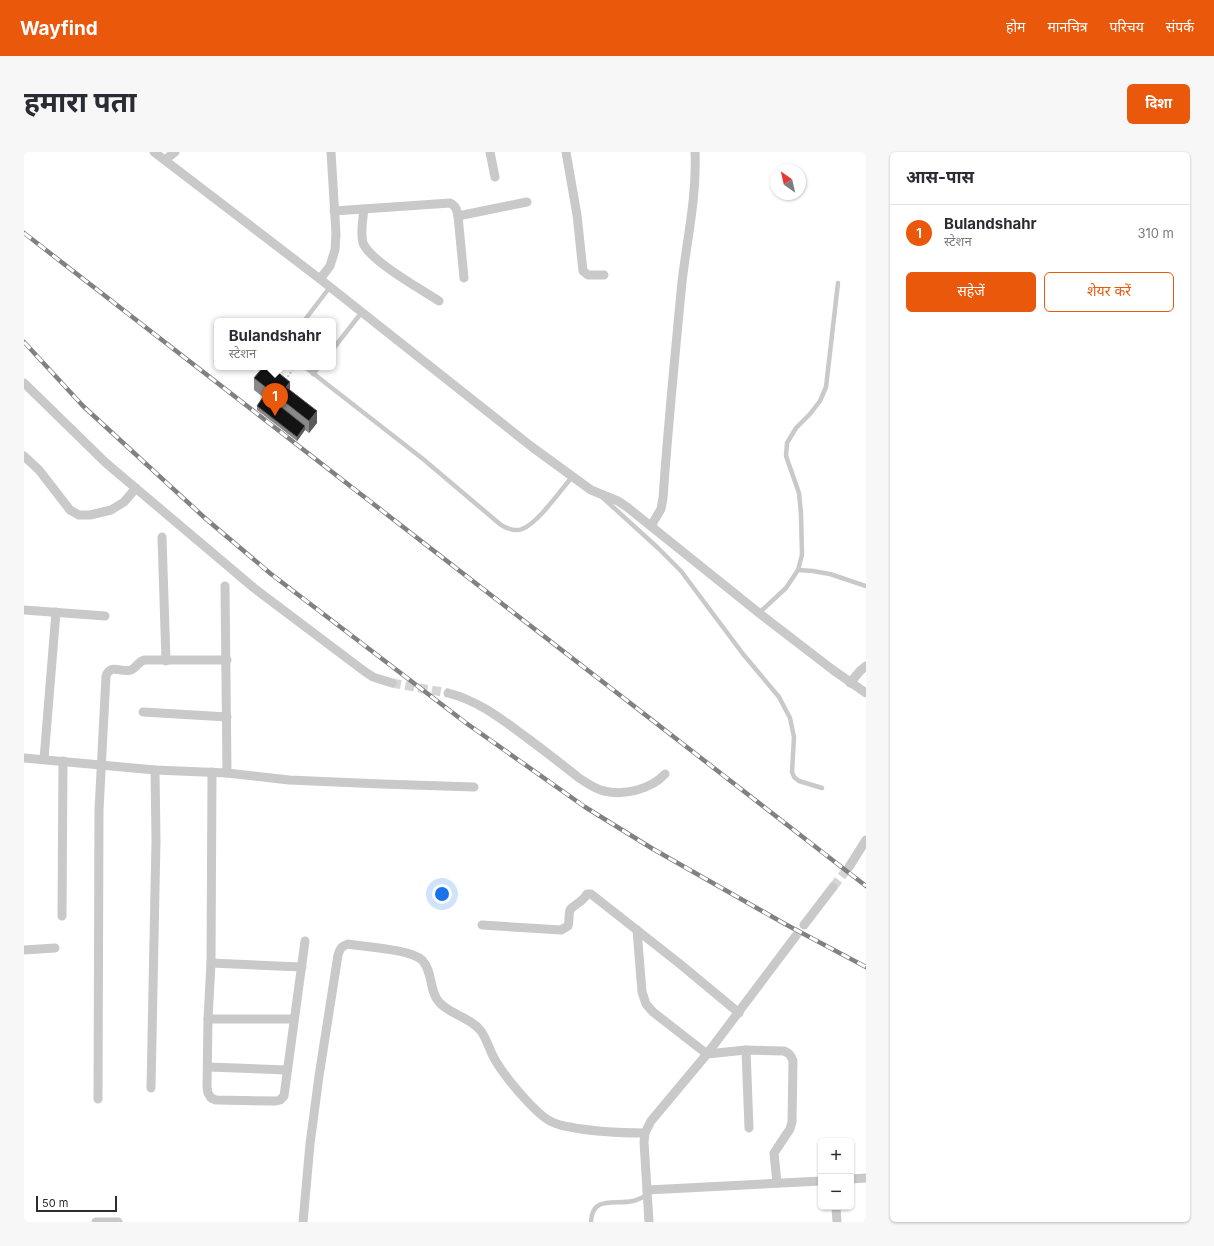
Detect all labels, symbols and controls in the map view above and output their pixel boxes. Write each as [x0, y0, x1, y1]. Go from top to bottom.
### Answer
text: Wayfind [20, 17, 98, 40]
text: होम [1006, 18, 1025, 35]
text: मानचित्र [1047, 18, 1088, 35]
text: परिचय [1110, 18, 1144, 35]
text: संपर्क [1166, 18, 1194, 35]
button: दिशा [1127, 84, 1190, 124]
text: हमारा पता [24, 85, 136, 119]
north arrow [770, 164, 806, 200]
text: आस-पास [906, 167, 974, 187]
text: Bulandshahr [944, 214, 1037, 233]
text: 1 [916, 225, 922, 241]
text: 310 m [1137, 225, 1174, 241]
text: स्टेशन [944, 233, 972, 249]
button: सहेजें [906, 272, 1036, 312]
button: शेयर करें [1044, 272, 1174, 312]
popup [214, 318, 336, 370]
text: Bulandshahr [229, 326, 321, 345]
text: स्टेशन [229, 345, 256, 361]
pin: 1 [262, 383, 288, 416]
your location [432, 884, 452, 904]
map controls [818, 1138, 854, 1210]
button: + [818, 1138, 854, 1174]
button: − [818, 1174, 854, 1210]
scale bar [36, 1194, 117, 1213]
text: 50 m [42, 1196, 68, 1210]

